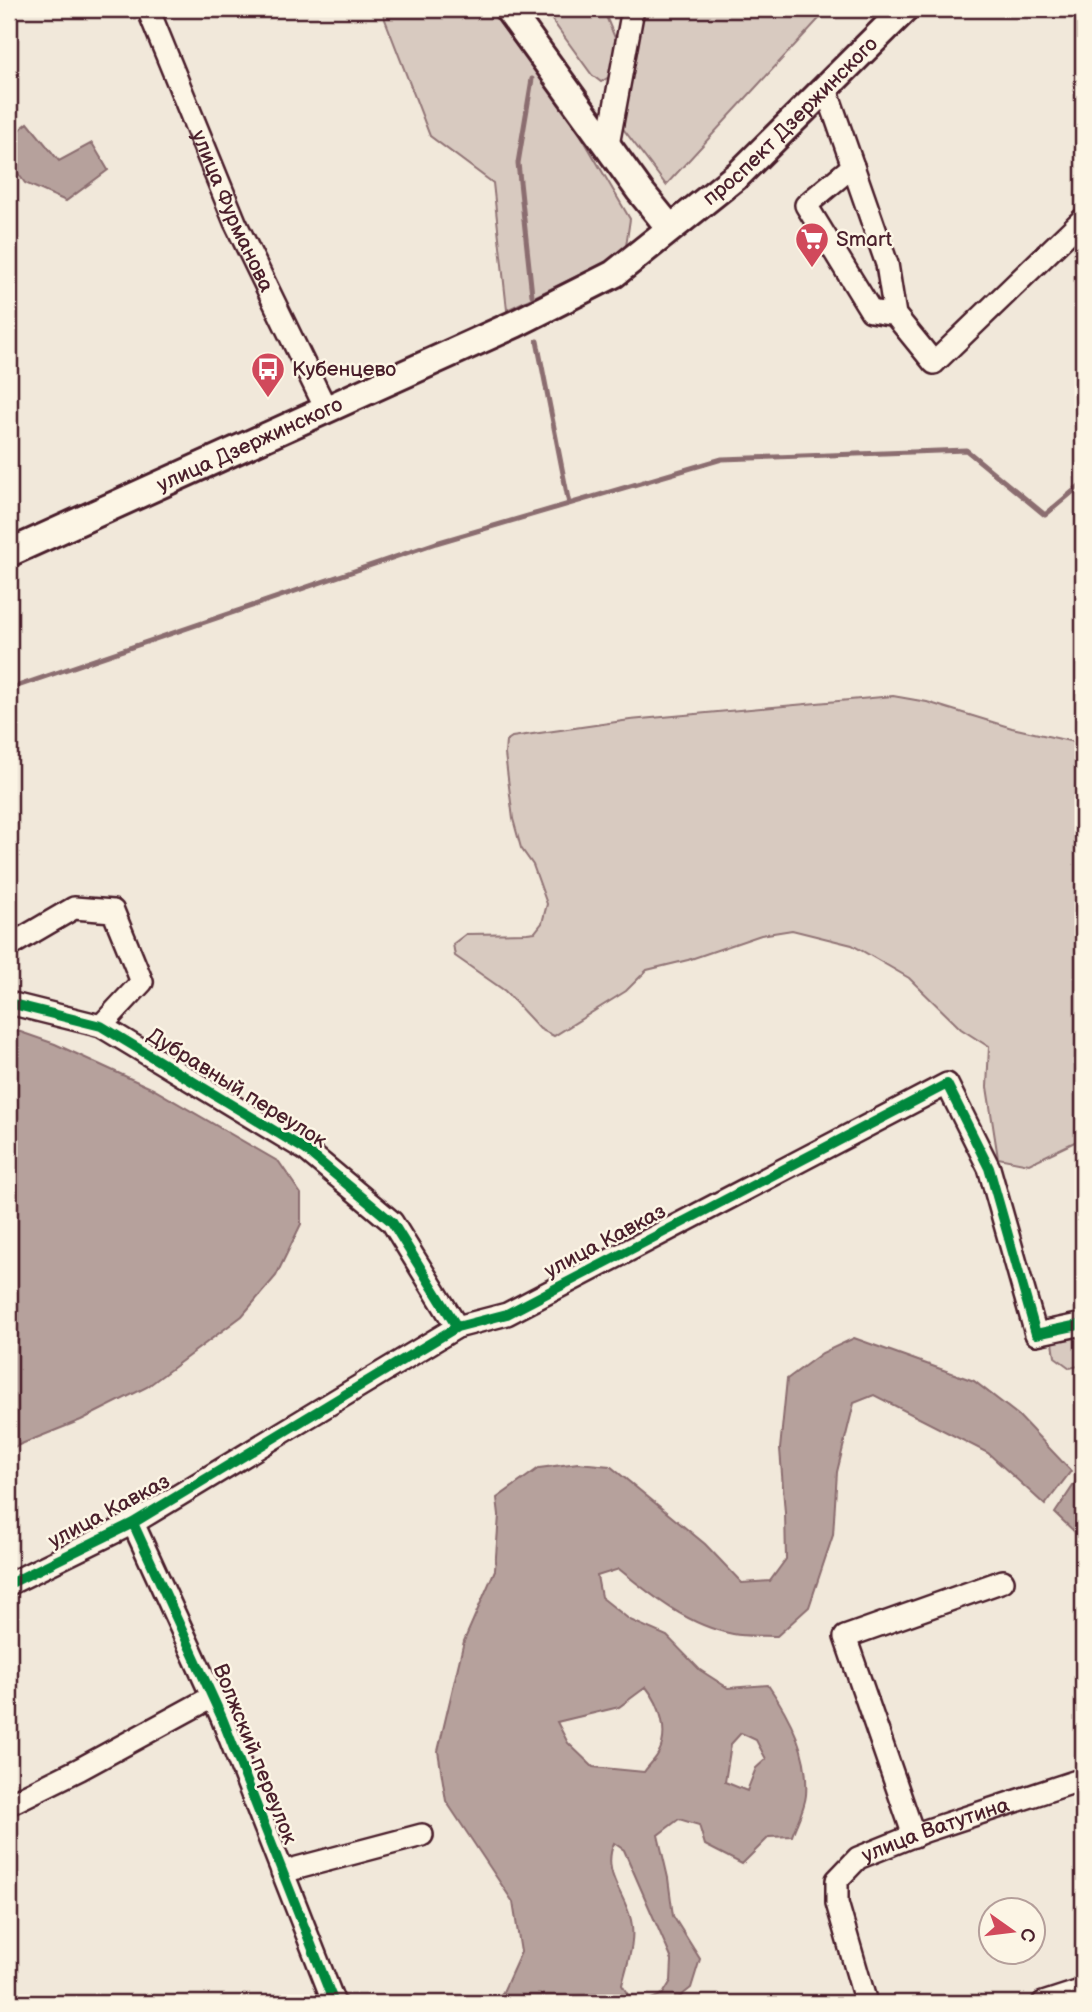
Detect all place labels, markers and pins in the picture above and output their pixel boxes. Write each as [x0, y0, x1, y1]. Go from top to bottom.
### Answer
supermarket icon: Smart [793, 220, 831, 269]
place label: Smart [836, 227, 893, 252]
bus stop icon: Кубенцево [249, 350, 287, 399]
place label: Кубенцево [292, 357, 396, 382]

